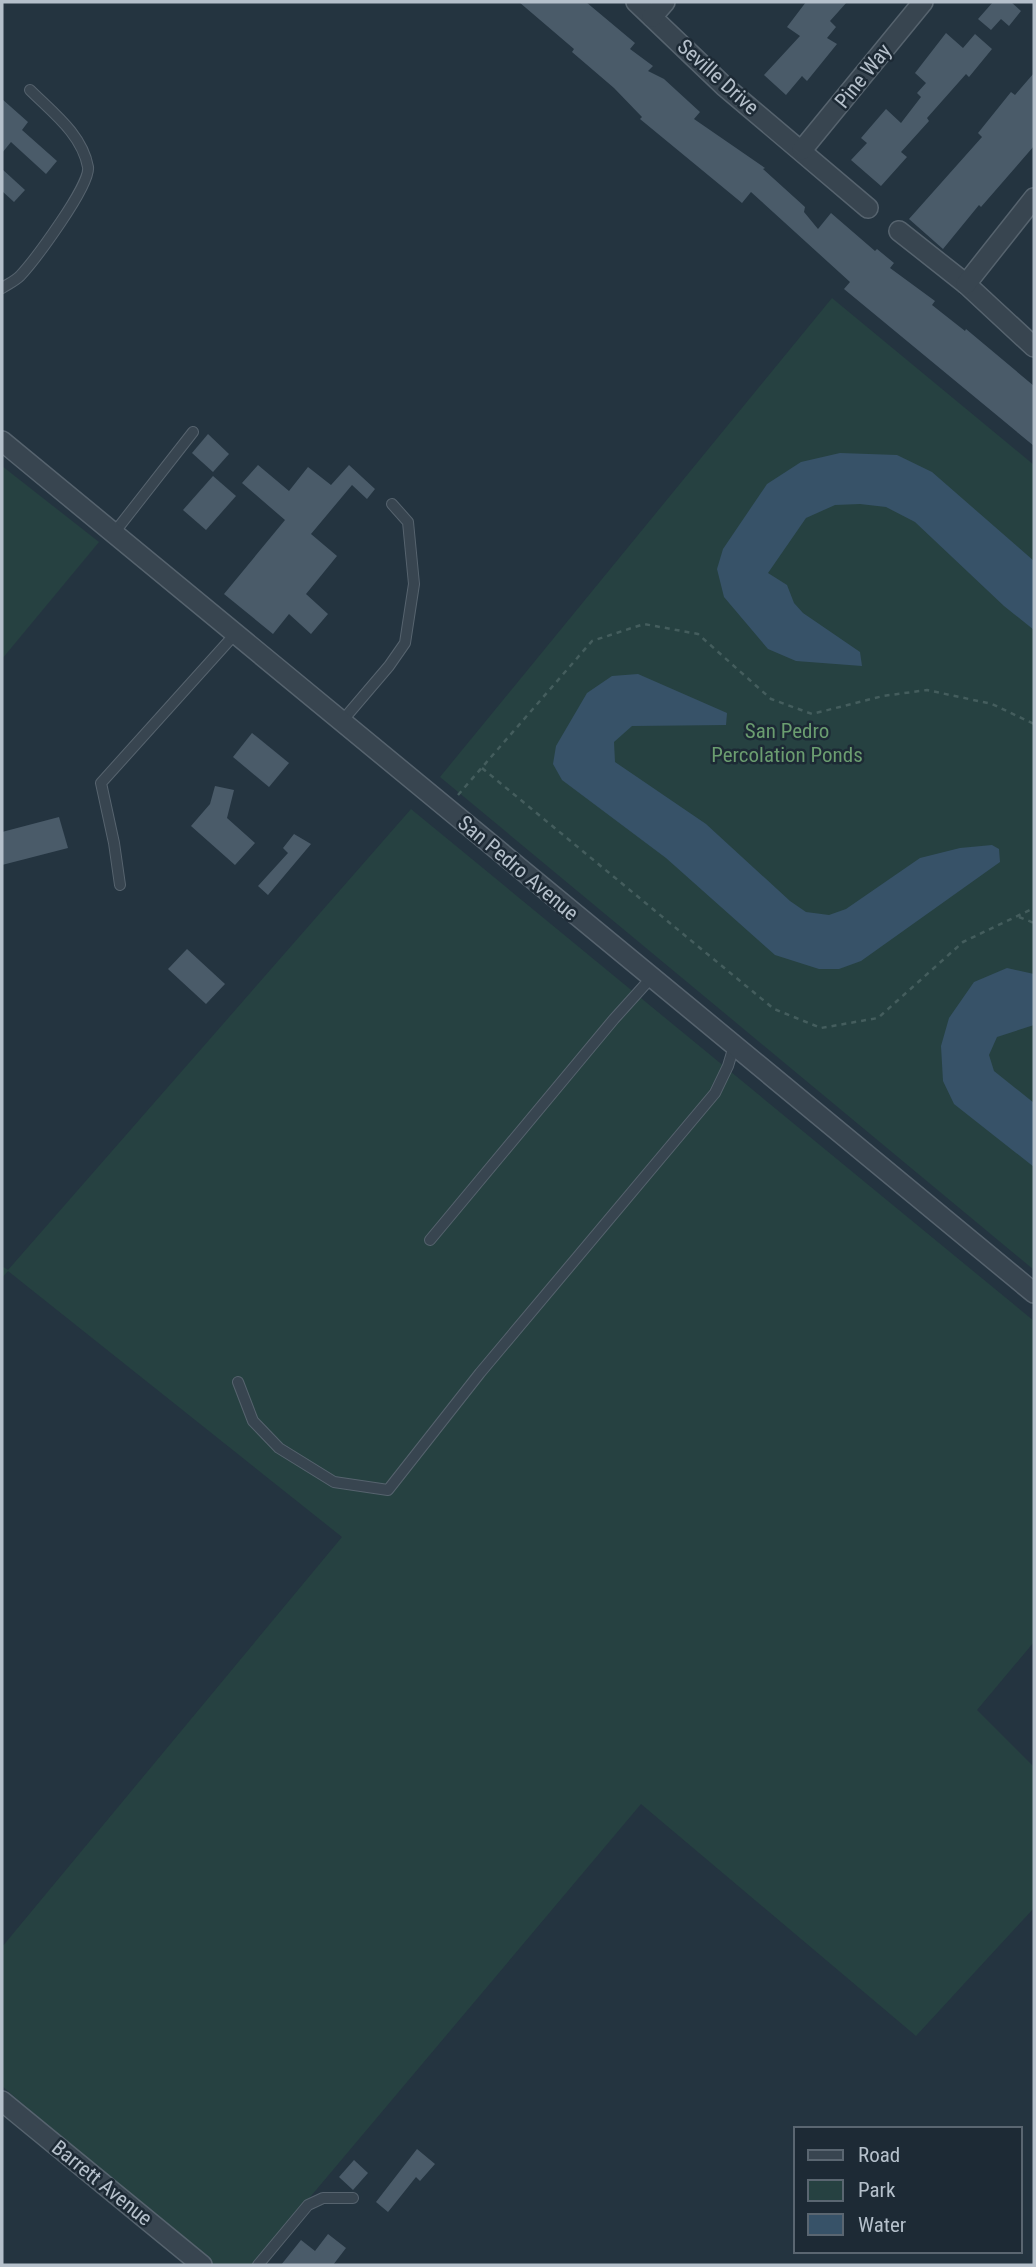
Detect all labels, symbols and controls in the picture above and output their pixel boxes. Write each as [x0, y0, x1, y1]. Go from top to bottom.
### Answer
street label: Seville Drive [673, 34, 764, 120]
street label: Pine Way [830, 39, 896, 113]
park label: San Pedro Percolation Ponds [711, 719, 863, 767]
street label: San Pedro Avenue [453, 811, 583, 925]
legend [794, 2127, 1022, 2253]
street label: Barrett Avenue [47, 2135, 157, 2231]
text: Road [858, 2143, 900, 2167]
text: Park [858, 2178, 896, 2202]
text: Water [858, 2213, 906, 2237]

